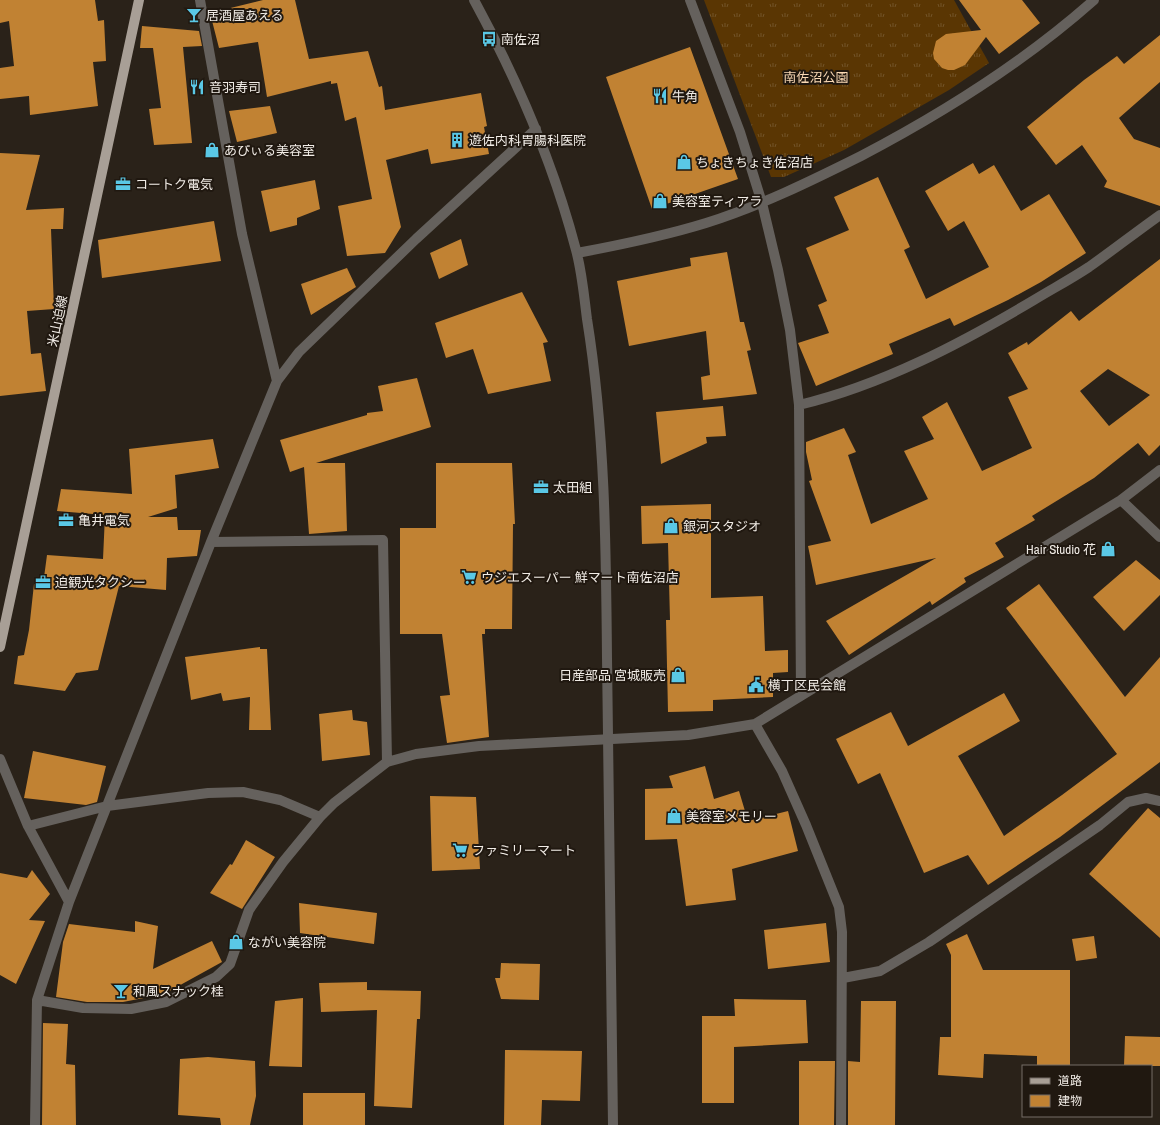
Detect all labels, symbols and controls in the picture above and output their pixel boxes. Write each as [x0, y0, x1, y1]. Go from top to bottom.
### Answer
bar icon: 居酒屋あえる [185, 6, 203, 24]
place label: 居酒屋あえる [206, 7, 284, 24]
bus stop icon: 南佐沼 [480, 30, 498, 48]
place label: 南佐沼 [501, 31, 540, 48]
park label: 南佐沼公園 [783, 69, 849, 86]
restaurant icon: 音羽寿司 [188, 78, 206, 96]
place label: 音羽寿司 [209, 79, 261, 96]
restaurant icon: 牛角 [651, 87, 669, 105]
place label: 牛角 [672, 88, 698, 105]
building icon: 遊佐内科胃腸科医院 [448, 131, 466, 149]
place label: 遊佐内科胃腸科医院 [469, 132, 586, 149]
shop icon: あぴぃる美容室 [203, 141, 221, 159]
place label: あぴぃる美容室 [224, 142, 315, 159]
shop icon: ちょきちょき佐沼店 [675, 153, 693, 171]
place label: ちょきちょき佐沼店 [696, 154, 813, 171]
office icon: コートク電気 [114, 175, 132, 193]
place label: コートク電気 [135, 176, 213, 193]
shop icon: 美容室ティアラ [651, 192, 669, 210]
place label: 美容室ティアラ [672, 193, 762, 210]
street label: 米山迫線 [44, 294, 71, 348]
office icon: 太田組 [532, 478, 550, 496]
place label: 太田組 [553, 479, 592, 496]
office icon: 亀井電気 [57, 511, 75, 529]
place label: 亀井電気 [78, 512, 130, 529]
shop icon: 銀河スタジオ [662, 517, 680, 535]
place label: 銀河スタジオ [683, 518, 761, 535]
shop icon: Hair Studio 花 [1099, 540, 1117, 558]
place label: Hair Studio 花 [1026, 541, 1096, 558]
supermarket icon: ウジエスーパー 鮮マート南佐沼店 [460, 568, 478, 586]
place label: ウジエスーパー 鮮マート南佐沼店 [481, 569, 679, 586]
office icon: 迫観光タクシー [34, 573, 52, 591]
place label: 迫観光タクシー [55, 574, 146, 591]
shop icon: 日産部品 宮城販売 [669, 666, 687, 684]
place label: 日産部品 宮城販売 [559, 667, 666, 684]
public building icon: 横丁区民会館 [747, 676, 765, 694]
place label: 横丁区民会館 [768, 677, 846, 694]
shop icon: 美容室メモリー [665, 807, 683, 825]
place label: 美容室メモリー [686, 808, 777, 825]
supermarket icon: ファミリーマート [451, 841, 469, 859]
place label: ファミリーマート [472, 842, 576, 859]
shop icon: ながい美容院 [227, 933, 245, 951]
place label: ながい美容院 [248, 934, 326, 951]
bar icon: 和風スナック桂 [112, 982, 130, 1000]
place label: 和風スナック桂 [133, 983, 224, 1000]
legend [1022, 1065, 1152, 1117]
text: 道路 [1058, 1073, 1082, 1089]
text: 建物 [1058, 1093, 1082, 1109]

